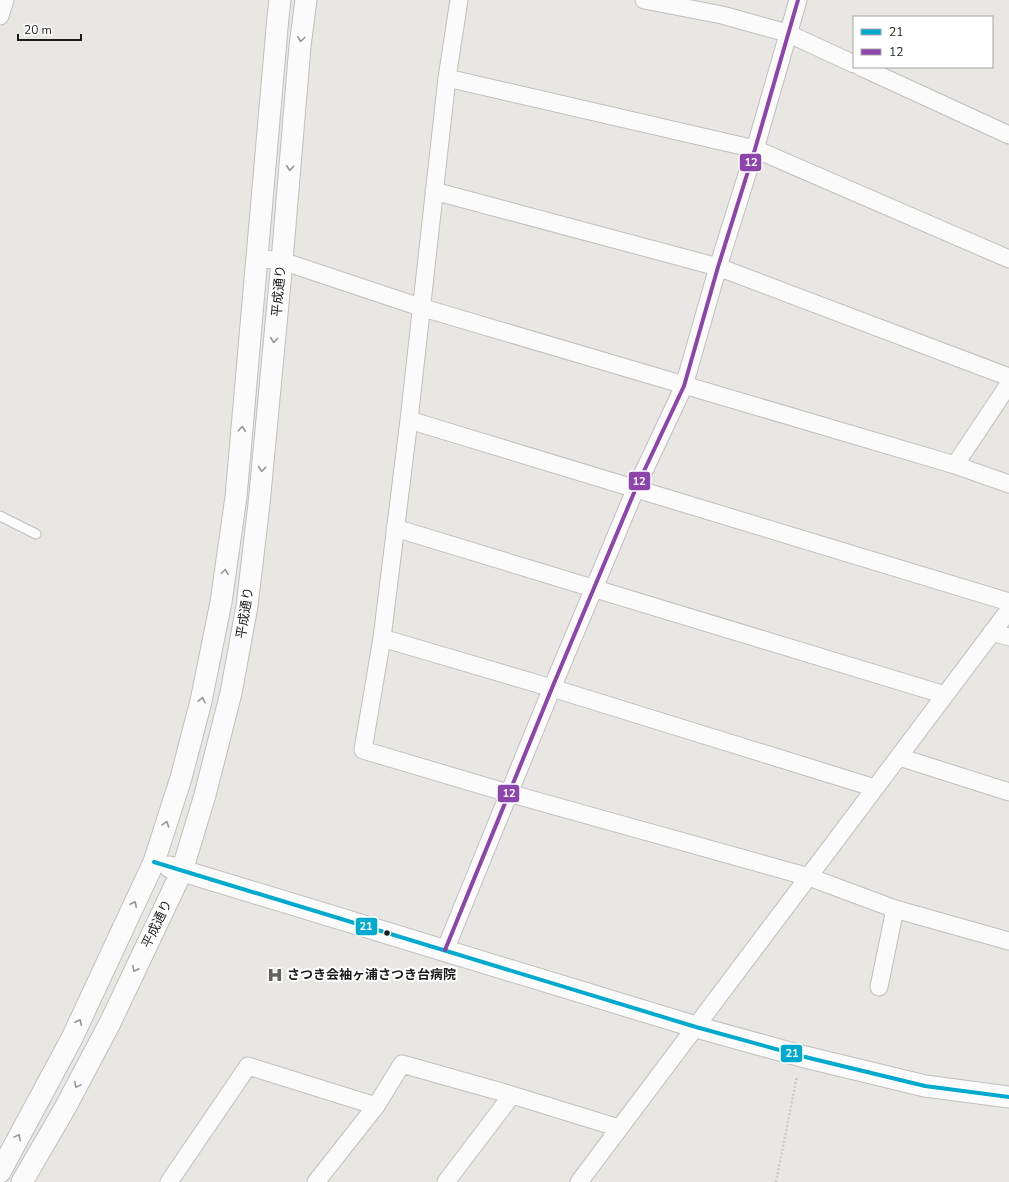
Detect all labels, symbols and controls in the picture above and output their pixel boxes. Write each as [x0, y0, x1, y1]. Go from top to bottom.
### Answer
scale bar [18, 16, 81, 42]
legend [853, 16, 993, 68]
text: 20 m [24, 22, 52, 38]
text: 21 [889, 24, 903, 40]
one-way arrow [297, 36, 306, 42]
text: 12 [889, 44, 903, 60]
line badge: 12 [739, 153, 762, 172]
text: 12 [744, 155, 758, 170]
one-way arrow [285, 165, 294, 171]
street label: 平成通り [268, 264, 290, 318]
one-way arrow [270, 337, 279, 343]
one-way arrow [237, 426, 246, 432]
one-way arrow [258, 466, 267, 472]
line badge: 12 [628, 471, 651, 491]
text: 12 [632, 474, 646, 489]
one-way arrow [220, 569, 229, 575]
street label: 平成通り [232, 586, 258, 640]
one-way arrow [197, 696, 205, 703]
line badge: 12 [497, 784, 520, 803]
text: 12 [502, 786, 516, 801]
one-way arrow [161, 821, 170, 828]
street label: 平成通り [138, 897, 176, 951]
one-way arrow [129, 901, 137, 909]
line badge: 21 [355, 917, 378, 936]
text: 21 [359, 919, 373, 934]
unlabelled marker [382, 928, 392, 938]
one-way arrow [132, 965, 140, 973]
hospital icon: さつき会袖ヶ浦さつき台病院 [266, 966, 284, 984]
place label: さつき会袖ヶ浦さつき台病院 [287, 966, 456, 984]
one-way arrow [74, 1019, 82, 1027]
line badge: 21 [780, 1044, 803, 1063]
text: 21 [785, 1046, 799, 1061]
one-way arrow [74, 1081, 81, 1089]
one-way arrow [14, 1134, 21, 1141]

